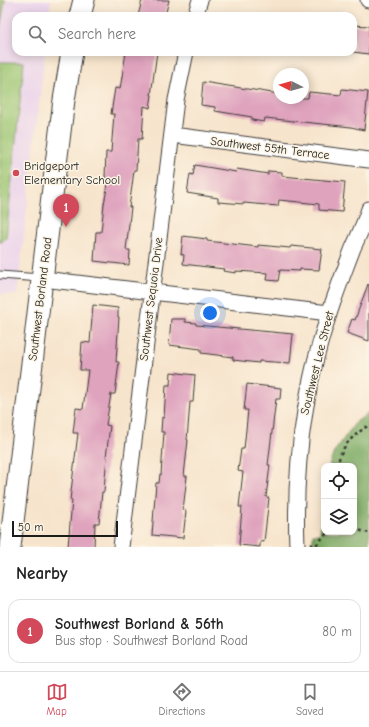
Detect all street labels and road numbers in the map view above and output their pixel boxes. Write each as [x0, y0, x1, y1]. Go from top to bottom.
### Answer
street label: Southwest 55th Terrace [210, 134, 330, 162]
street label: Southwest Borland Road [25, 236, 55, 362]
street label: Southwest Sequoia Drive [136, 236, 166, 362]
street label: Southwest Lee Street [297, 309, 337, 416]

